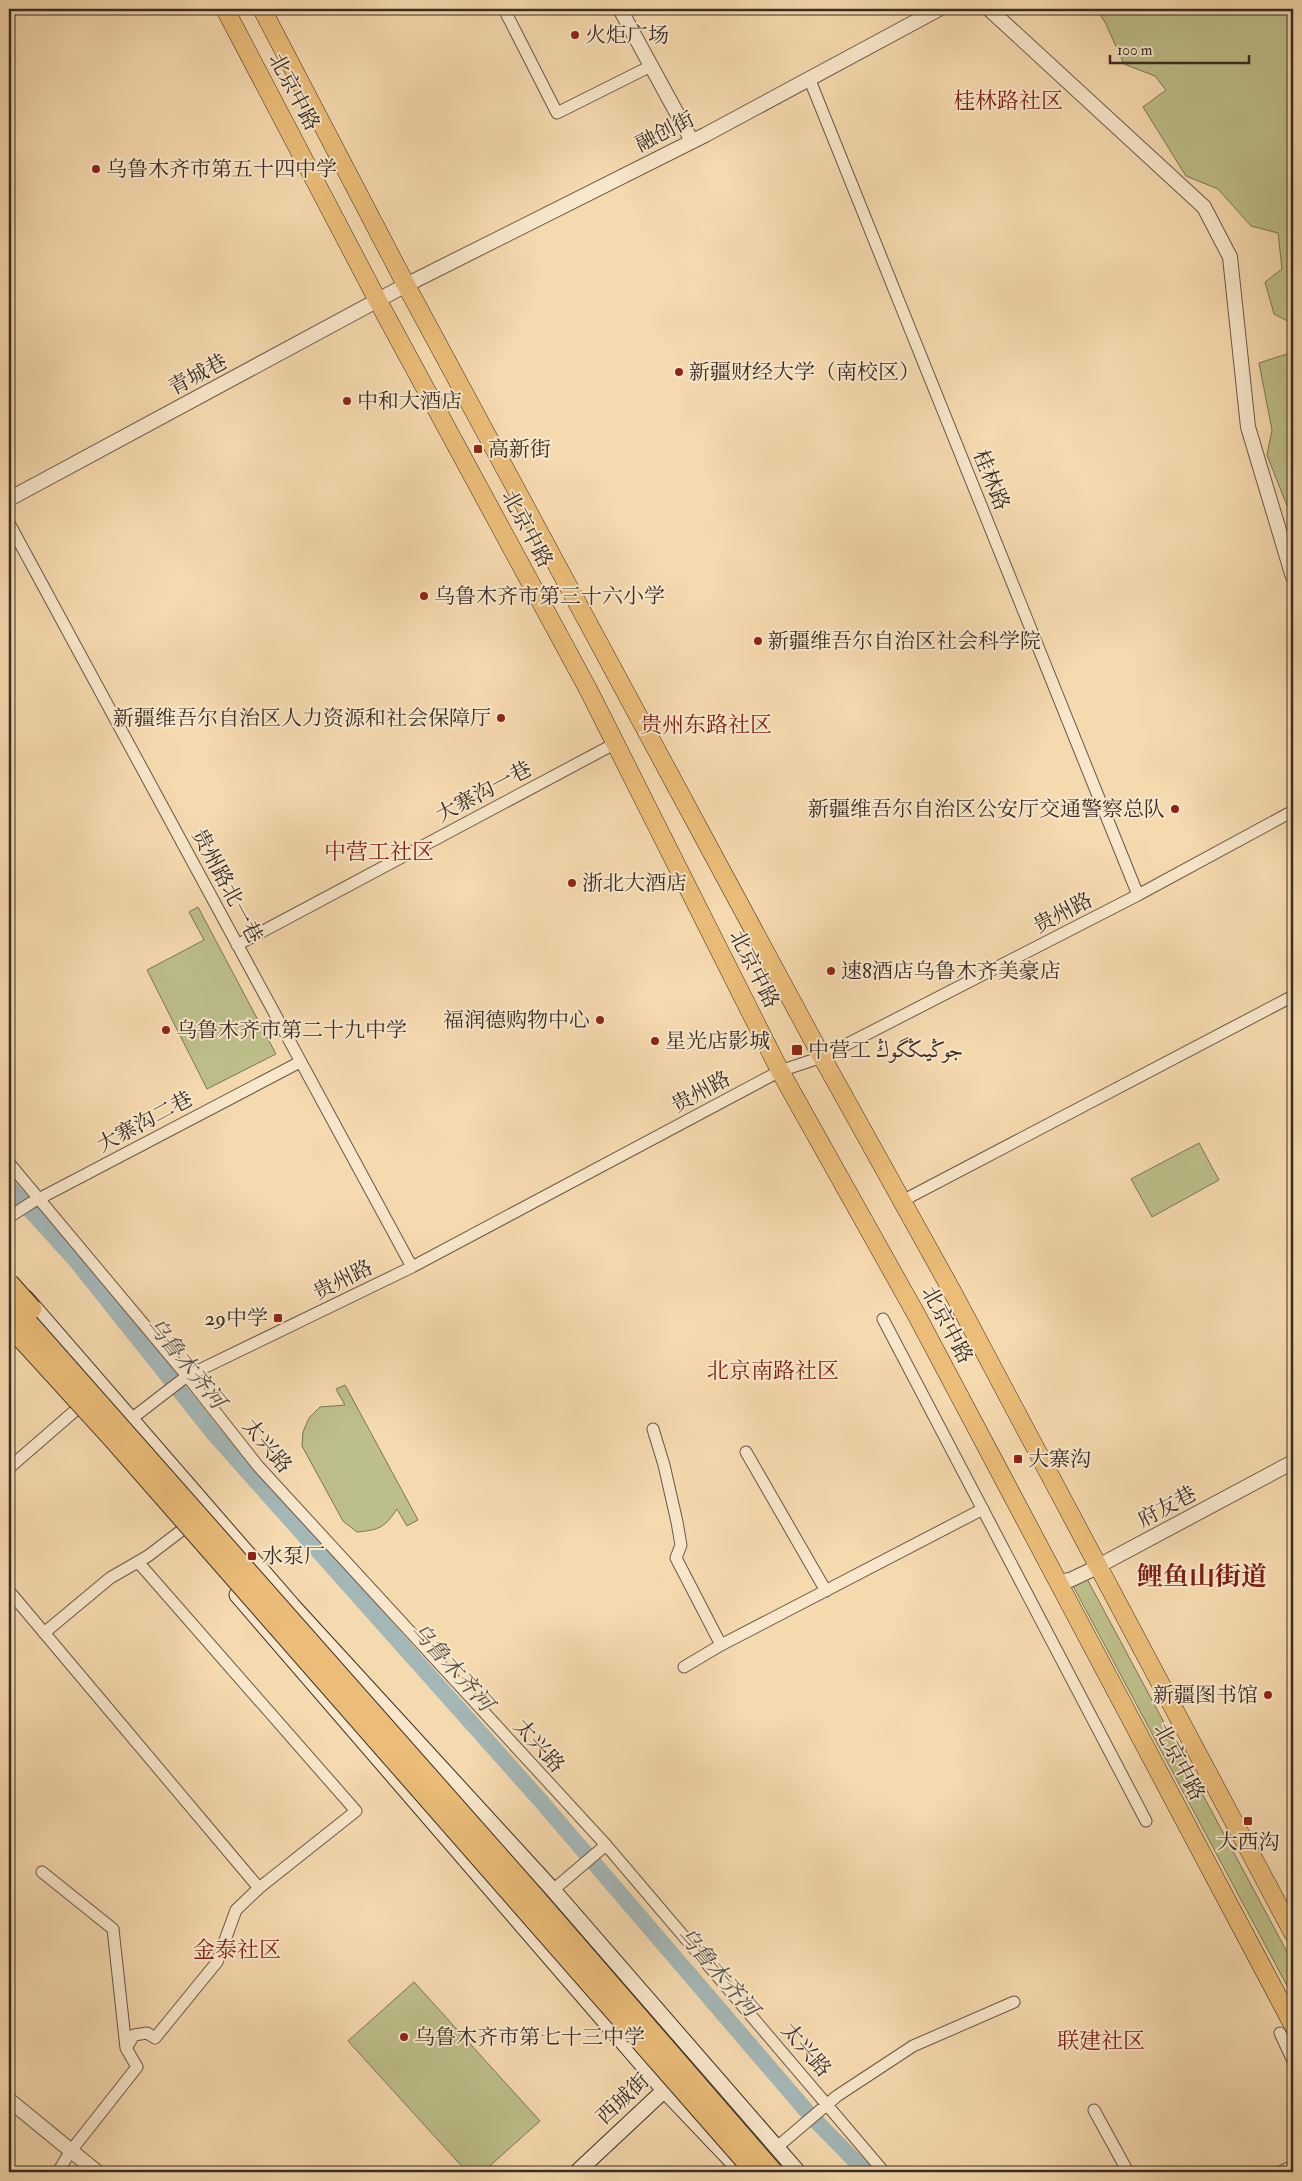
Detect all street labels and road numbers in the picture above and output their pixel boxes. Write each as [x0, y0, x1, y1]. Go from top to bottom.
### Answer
street label: 北京中路 [262, 49, 326, 135]
street label: 融创街 [631, 106, 699, 158]
street label: 青城巷 [164, 348, 232, 402]
street label: 桂林路 [967, 446, 1015, 514]
street label: 北京中路 [495, 486, 559, 572]
street label: 大寨沟一巷 [431, 755, 537, 829]
street label: 贵州路北一巷 [186, 824, 268, 948]
street label: 贵州路 [1029, 887, 1097, 939]
street label: 北京中路 [723, 925, 785, 1013]
street label: 贵州路 [667, 1065, 735, 1119]
street label: 大寨沟二巷 [92, 1085, 198, 1159]
street label: 贵州路 [309, 1254, 377, 1306]
street label: 北京中路 [915, 1282, 979, 1368]
street label: 太兴路 [236, 1413, 298, 1479]
street label: 府友巷 [1133, 1480, 1201, 1534]
street label: 太兴路 [508, 1714, 570, 1778]
street label: 北京中路 [1147, 1719, 1211, 1805]
street label: 太兴路 [775, 2017, 837, 2083]
street label: 西珹街 [591, 2068, 655, 2130]

